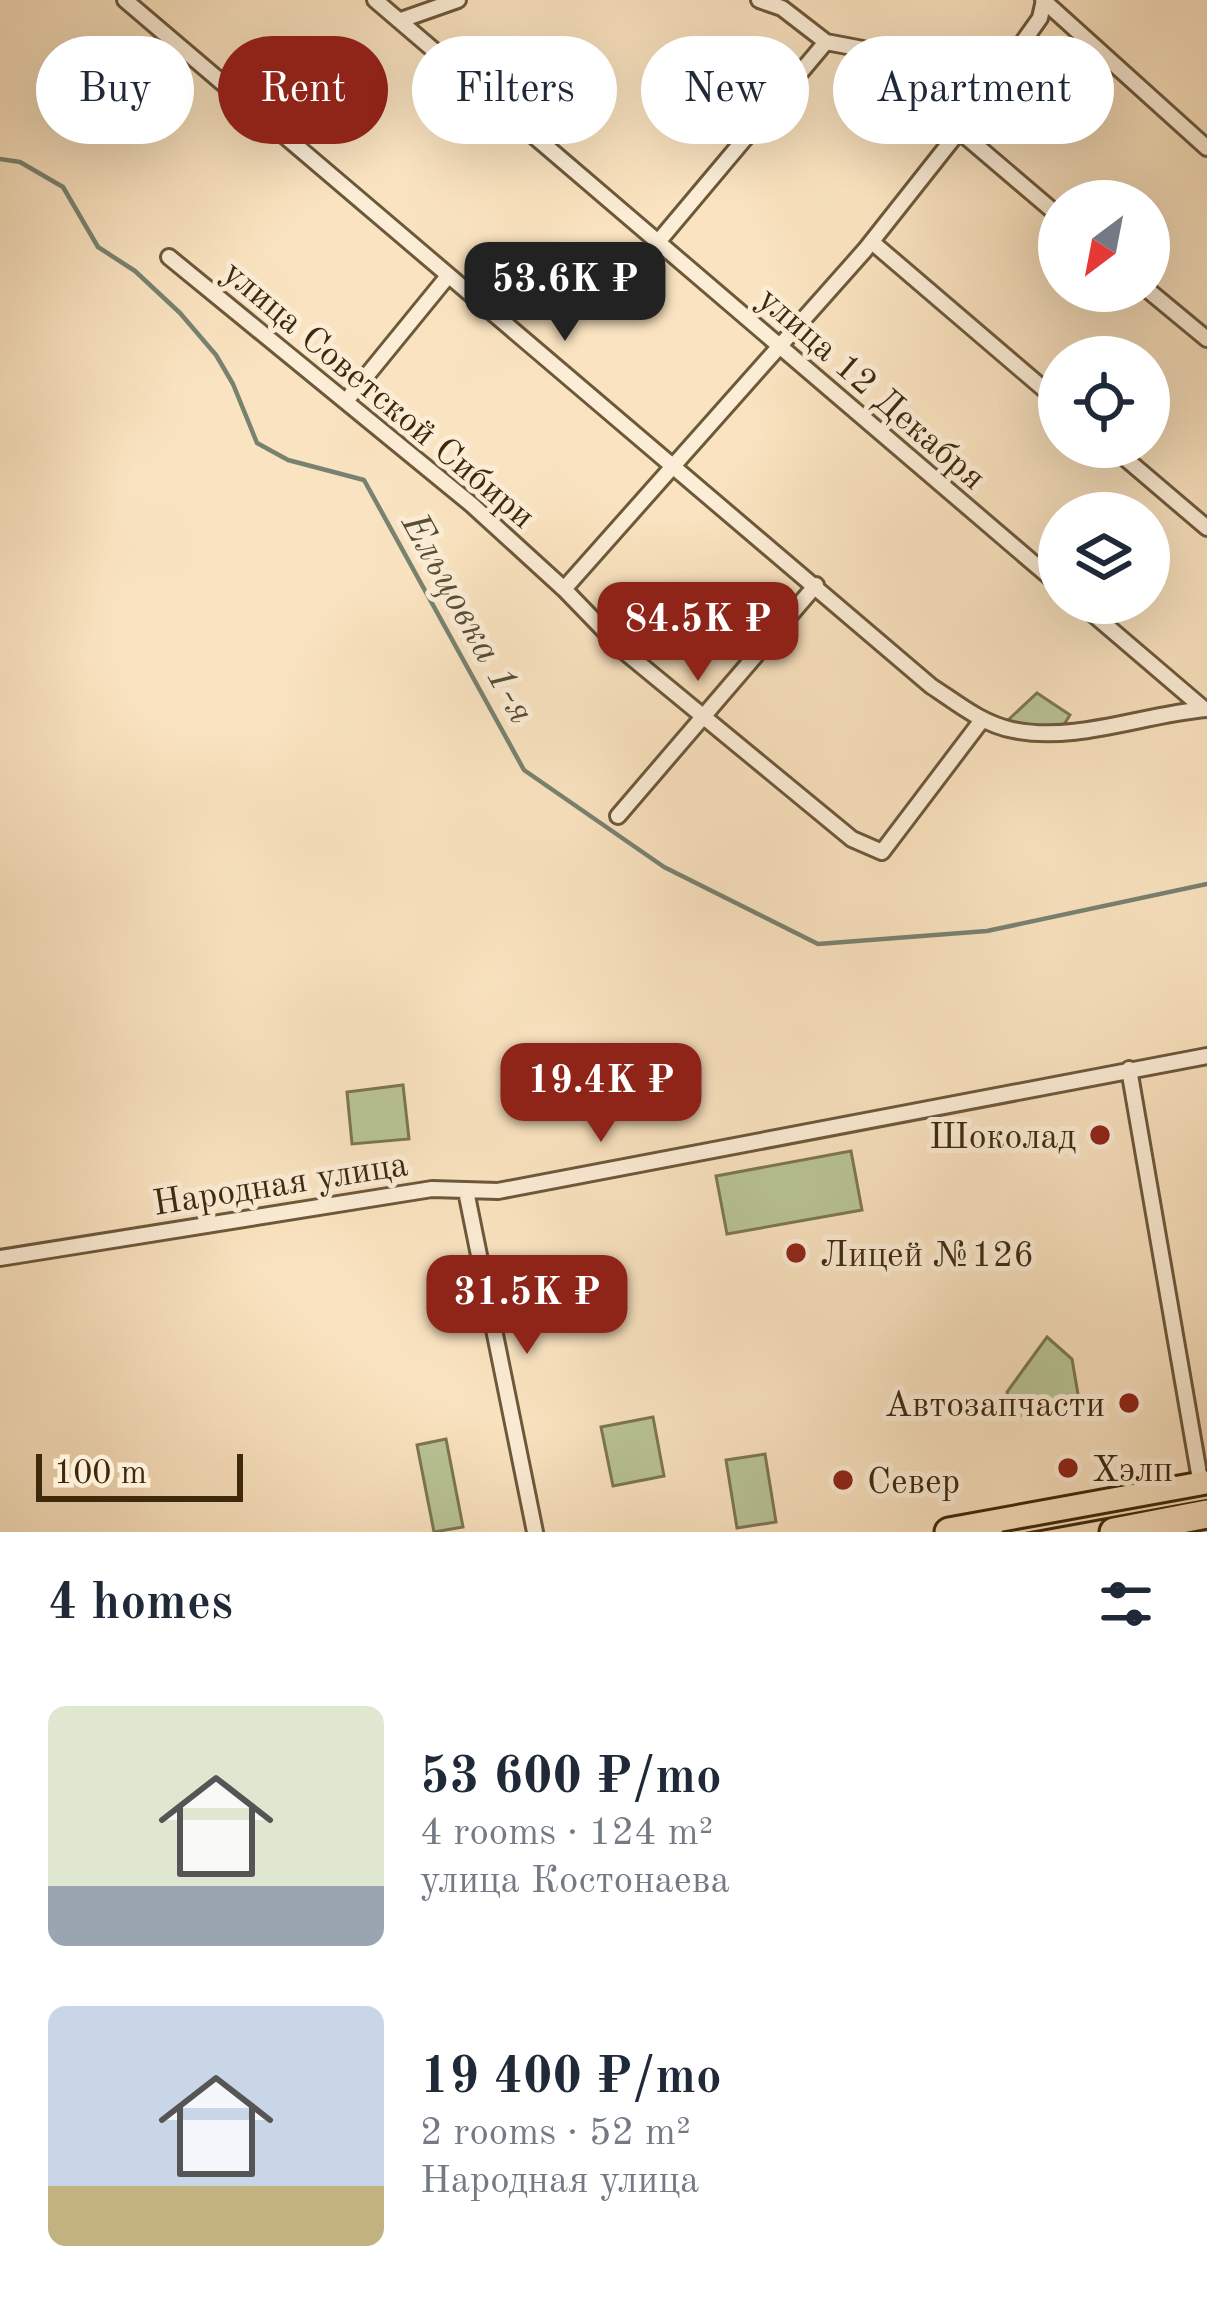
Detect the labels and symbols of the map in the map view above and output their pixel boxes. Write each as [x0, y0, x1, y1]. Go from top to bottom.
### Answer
north arrow [1038, 180, 1170, 312]
pin: 53.6K ₽ [454, 242, 676, 344]
street label: улица Советской Сибири [215, 255, 540, 537]
street label: улица 12 Декабря [750, 282, 991, 498]
water label: Ельцовка 1-я [393, 506, 541, 730]
pin: 84.5K ₽ [587, 582, 809, 684]
pin: 19.4K ₽ [490, 1043, 712, 1145]
place label: Шоколад [929, 1121, 1076, 1157]
marker: Шоколад [1087, 1122, 1113, 1148]
street label: Народная улица [151, 1148, 411, 1224]
place label: Лицей №126 [820, 1239, 1034, 1275]
marker: Лицей №126 [783, 1240, 809, 1266]
pin: 31.5K ₽ [416, 1255, 638, 1357]
place label: Автозапчасти [884, 1389, 1105, 1425]
marker: Автозапчасти [1116, 1390, 1142, 1416]
scale bar [36, 1448, 243, 1501]
place label: Хэлп [1092, 1454, 1173, 1490]
marker: Хэлп [1055, 1455, 1081, 1481]
place label: Север [867, 1466, 960, 1502]
marker: Север [830, 1467, 856, 1493]

